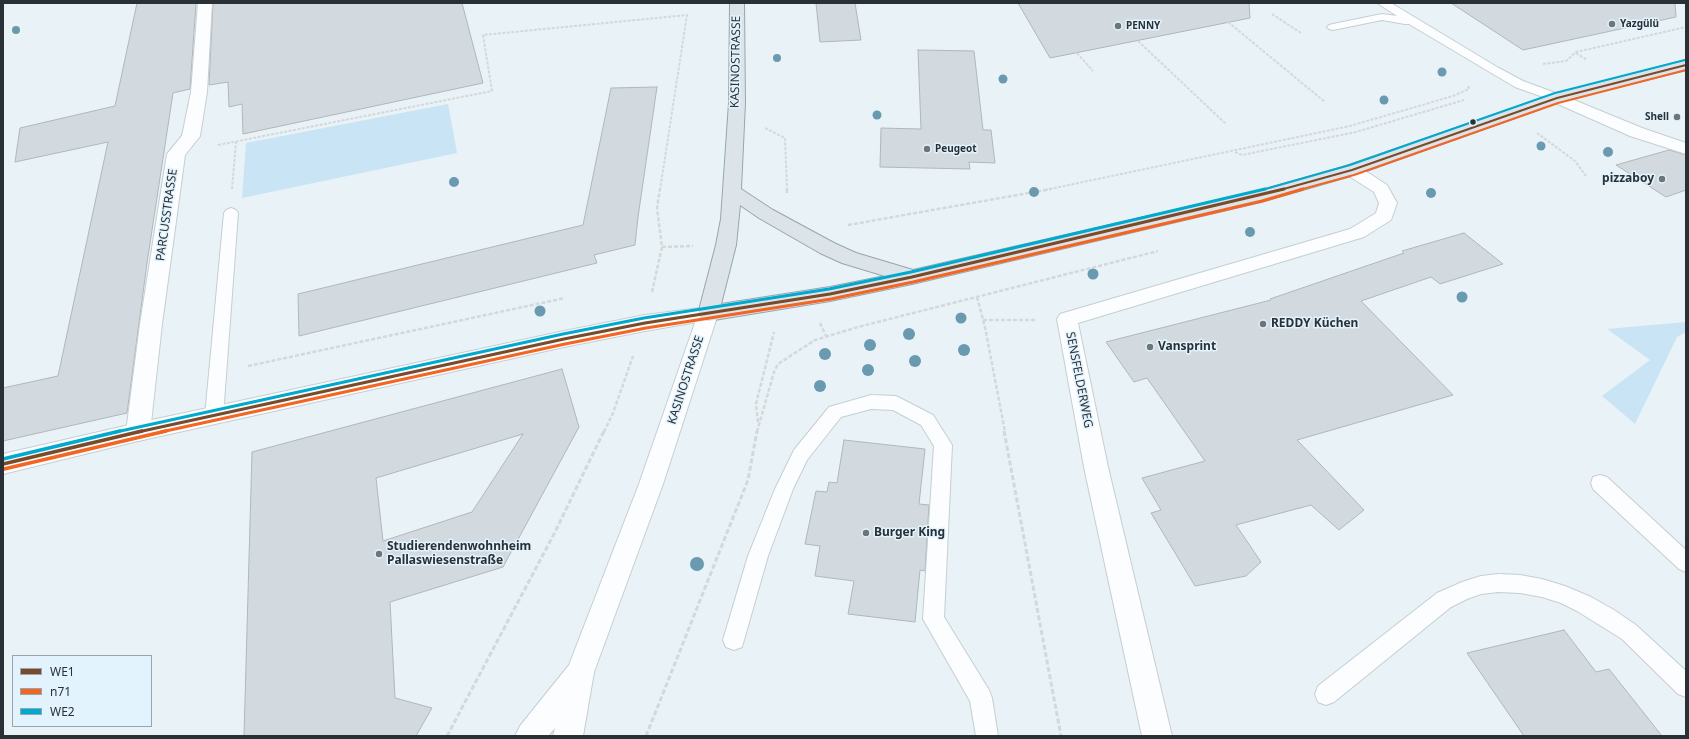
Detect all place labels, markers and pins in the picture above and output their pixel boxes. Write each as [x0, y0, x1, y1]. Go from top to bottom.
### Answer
place label: Yazgülü [1620, 18, 1659, 30]
marker: Yazgülü [1607, 19, 1617, 29]
place label: PENNY [1126, 20, 1160, 32]
marker: PENNY [1113, 21, 1123, 31]
place label: Shell [1645, 111, 1669, 123]
marker: Shell [1672, 112, 1682, 122]
unlabelled marker [1468, 117, 1478, 127]
place label: Peugeot [935, 143, 977, 155]
marker: Peugeot [922, 144, 932, 154]
place label: pizzaboy [1602, 172, 1654, 186]
marker: pizzaboy [1657, 174, 1667, 184]
place label: REDDY Küchen [1271, 317, 1358, 331]
marker: REDDY Küchen [1258, 319, 1268, 329]
place label: Vansprint [1158, 340, 1216, 354]
marker: Vansprint [1145, 342, 1155, 352]
place label: Burger King [874, 526, 945, 540]
marker: Burger King [861, 528, 871, 538]
place label: Studierendenwohnheim Pallaswiesenstraße [387, 540, 531, 568]
marker: Studierendenwohnheim Pallaswiesenstraße [374, 549, 384, 559]

